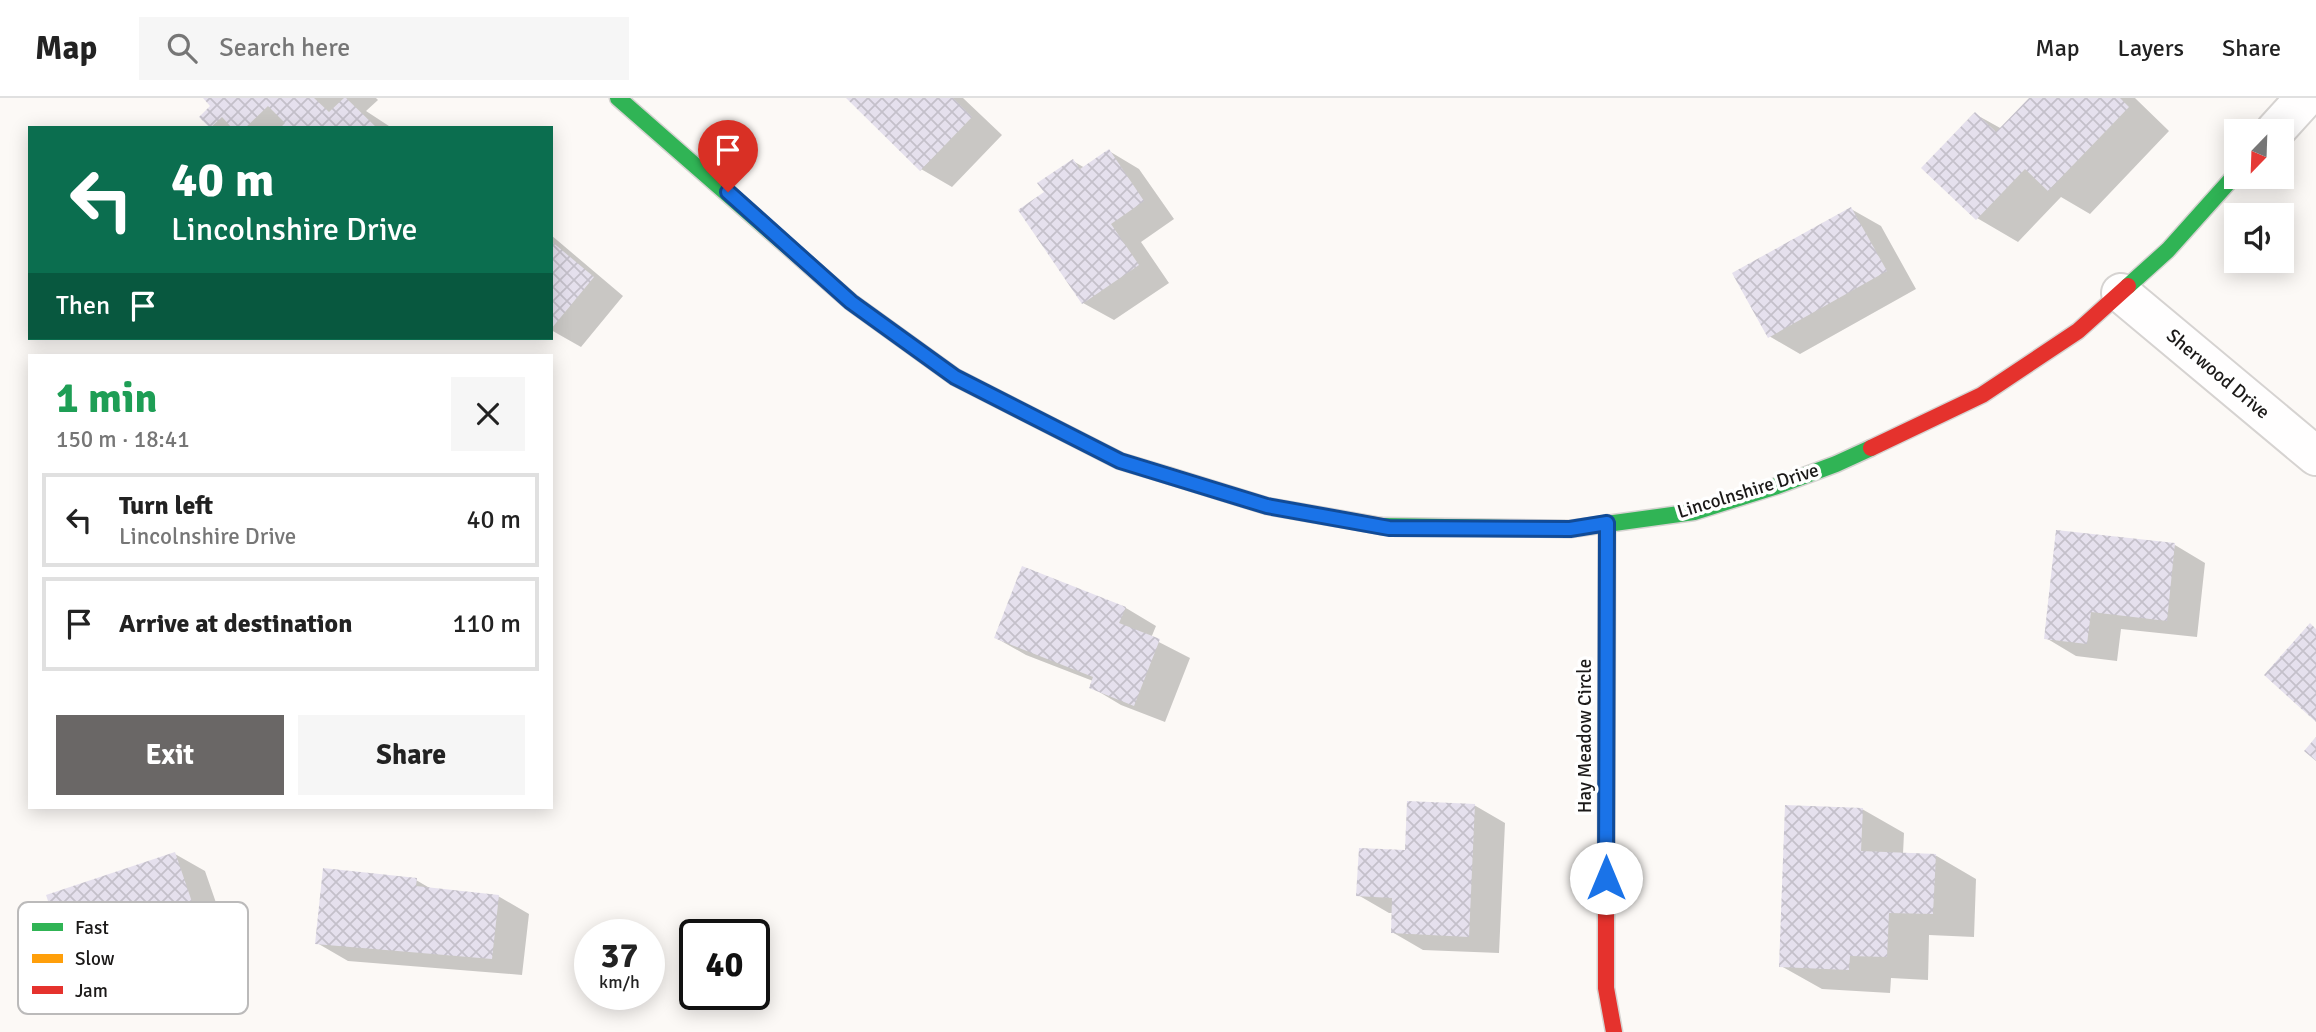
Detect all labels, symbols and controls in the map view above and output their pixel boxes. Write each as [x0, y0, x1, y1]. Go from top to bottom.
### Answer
search box [139, 17, 629, 80]
text: Map [35, 28, 97, 69]
icon: search [163, 29, 201, 67]
text: Search here [219, 32, 350, 64]
text: Map [2035, 33, 2080, 63]
text: Layers [2118, 33, 2184, 63]
text: Share [2222, 33, 2281, 63]
north arrow [2224, 119, 2294, 189]
map controls [2224, 119, 2294, 273]
pin [698, 120, 758, 192]
icon: arrive [709, 131, 747, 169]
text: 40 m [171, 150, 274, 210]
icon: left [56, 154, 147, 245]
button: sound [2224, 203, 2294, 273]
text: Lincolnshire Drive [171, 210, 418, 249]
icon: arrive [124, 287, 162, 325]
text: Then [56, 290, 110, 322]
street label: Sherwood Drive [2161, 324, 2275, 424]
text: 1 min [56, 373, 157, 424]
button: close [451, 377, 525, 451]
text: 150 m · 18:41 [56, 425, 190, 454]
street label: Lincolnshire Drive [1675, 458, 1821, 524]
text: Turn left [119, 490, 213, 522]
icon: left [60, 501, 98, 539]
text: 40 m [466, 504, 521, 536]
text: Lincolnshire Drive [119, 522, 296, 551]
icon: arrive [60, 605, 98, 643]
text: Arrive at destination [119, 608, 352, 640]
text: 110 m [452, 608, 521, 640]
street label: Hay Meadow Circle [1573, 659, 1597, 813]
button: Exit [56, 715, 284, 795]
button: Share [298, 715, 525, 795]
position arrow [1569, 841, 1643, 915]
legend [18, 902, 248, 1014]
text: Fast [75, 916, 109, 940]
speed limit sign: 40 [679, 919, 770, 1010]
text: 37 [601, 934, 638, 977]
text: Slow [75, 947, 115, 971]
text: km/h [599, 971, 640, 993]
text: Jam [75, 979, 108, 1003]

